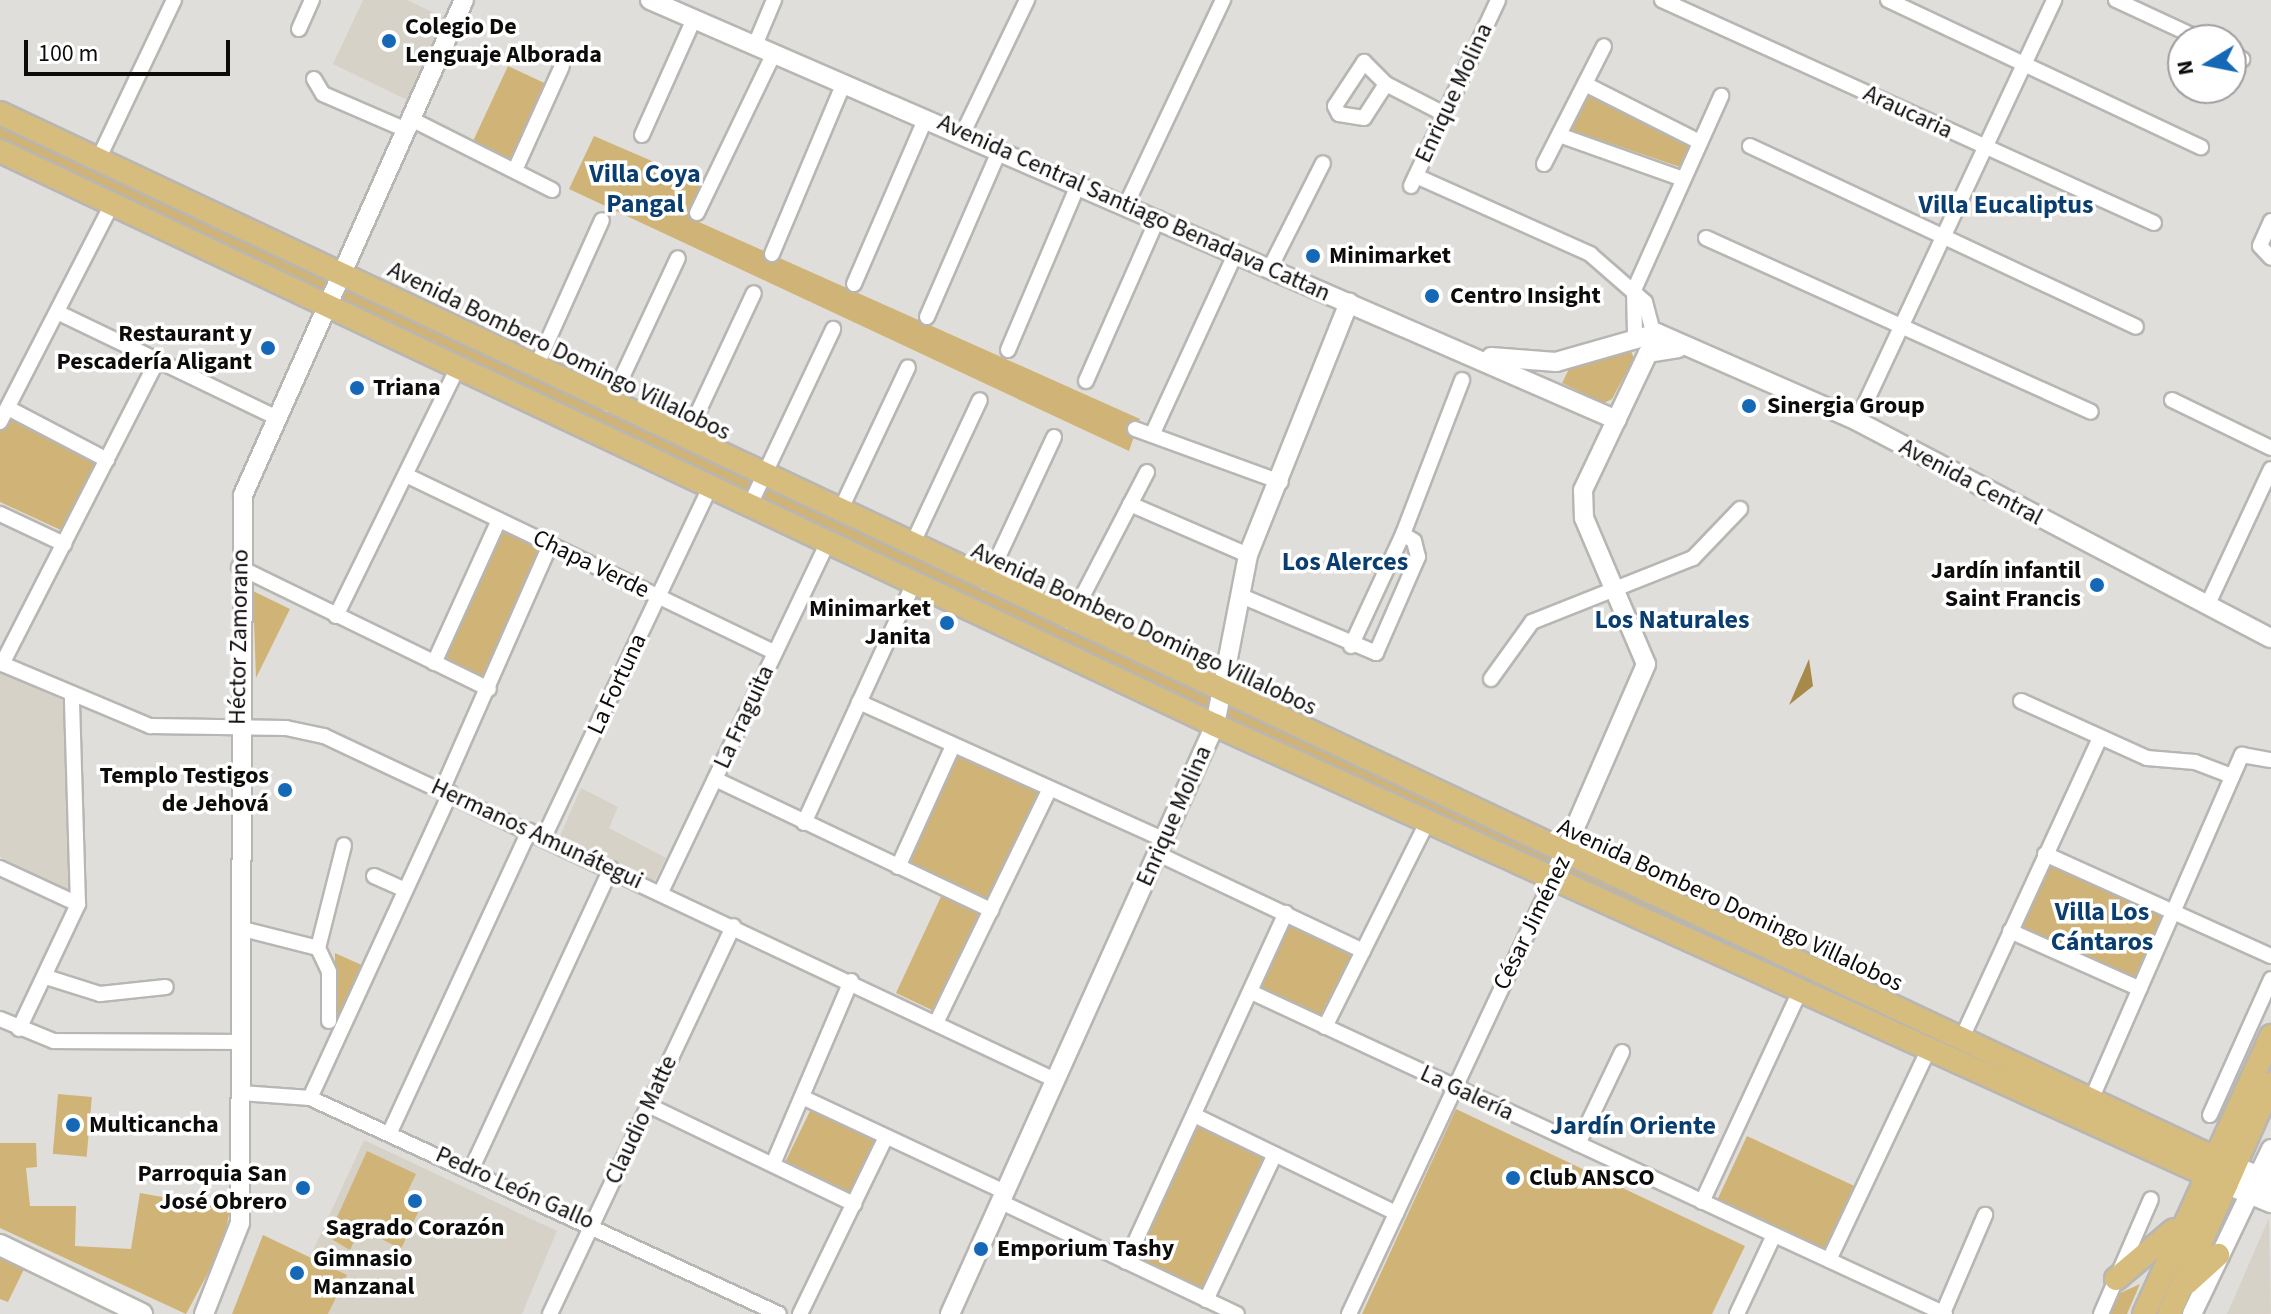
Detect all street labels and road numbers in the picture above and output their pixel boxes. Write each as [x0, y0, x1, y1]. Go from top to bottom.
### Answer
street label: Enrique Molina [1409, 19, 1499, 167]
street label: Araucaria [1859, 79, 1957, 145]
street label: Avenida Central Santiago Benadava Cattan [933, 108, 1335, 308]
street label: Avenida Bombero Domingo Villalobos [383, 255, 735, 447]
street label: Avenida Central [1895, 432, 2047, 532]
street label: Chapa Verde [528, 523, 654, 605]
street label: Avenida Bombero Domingo Villalobos [967, 536, 1321, 722]
street label: Héctor Zamorano [223, 549, 255, 725]
street label: La Fortuna [581, 629, 653, 739]
street label: La Fraguita [708, 661, 780, 773]
street label: Enrique Molina [1130, 741, 1218, 891]
street label: Hermanos Amunátegui [427, 772, 647, 896]
street label: Avenida Bombero Domingo Villalobos [1553, 812, 1907, 998]
street label: César Jiménez [1487, 851, 1577, 995]
street label: Claudio Matte [599, 1051, 683, 1189]
street label: La Galería [1416, 1059, 1518, 1127]
street label: Pedro León Gallo [431, 1140, 599, 1236]

